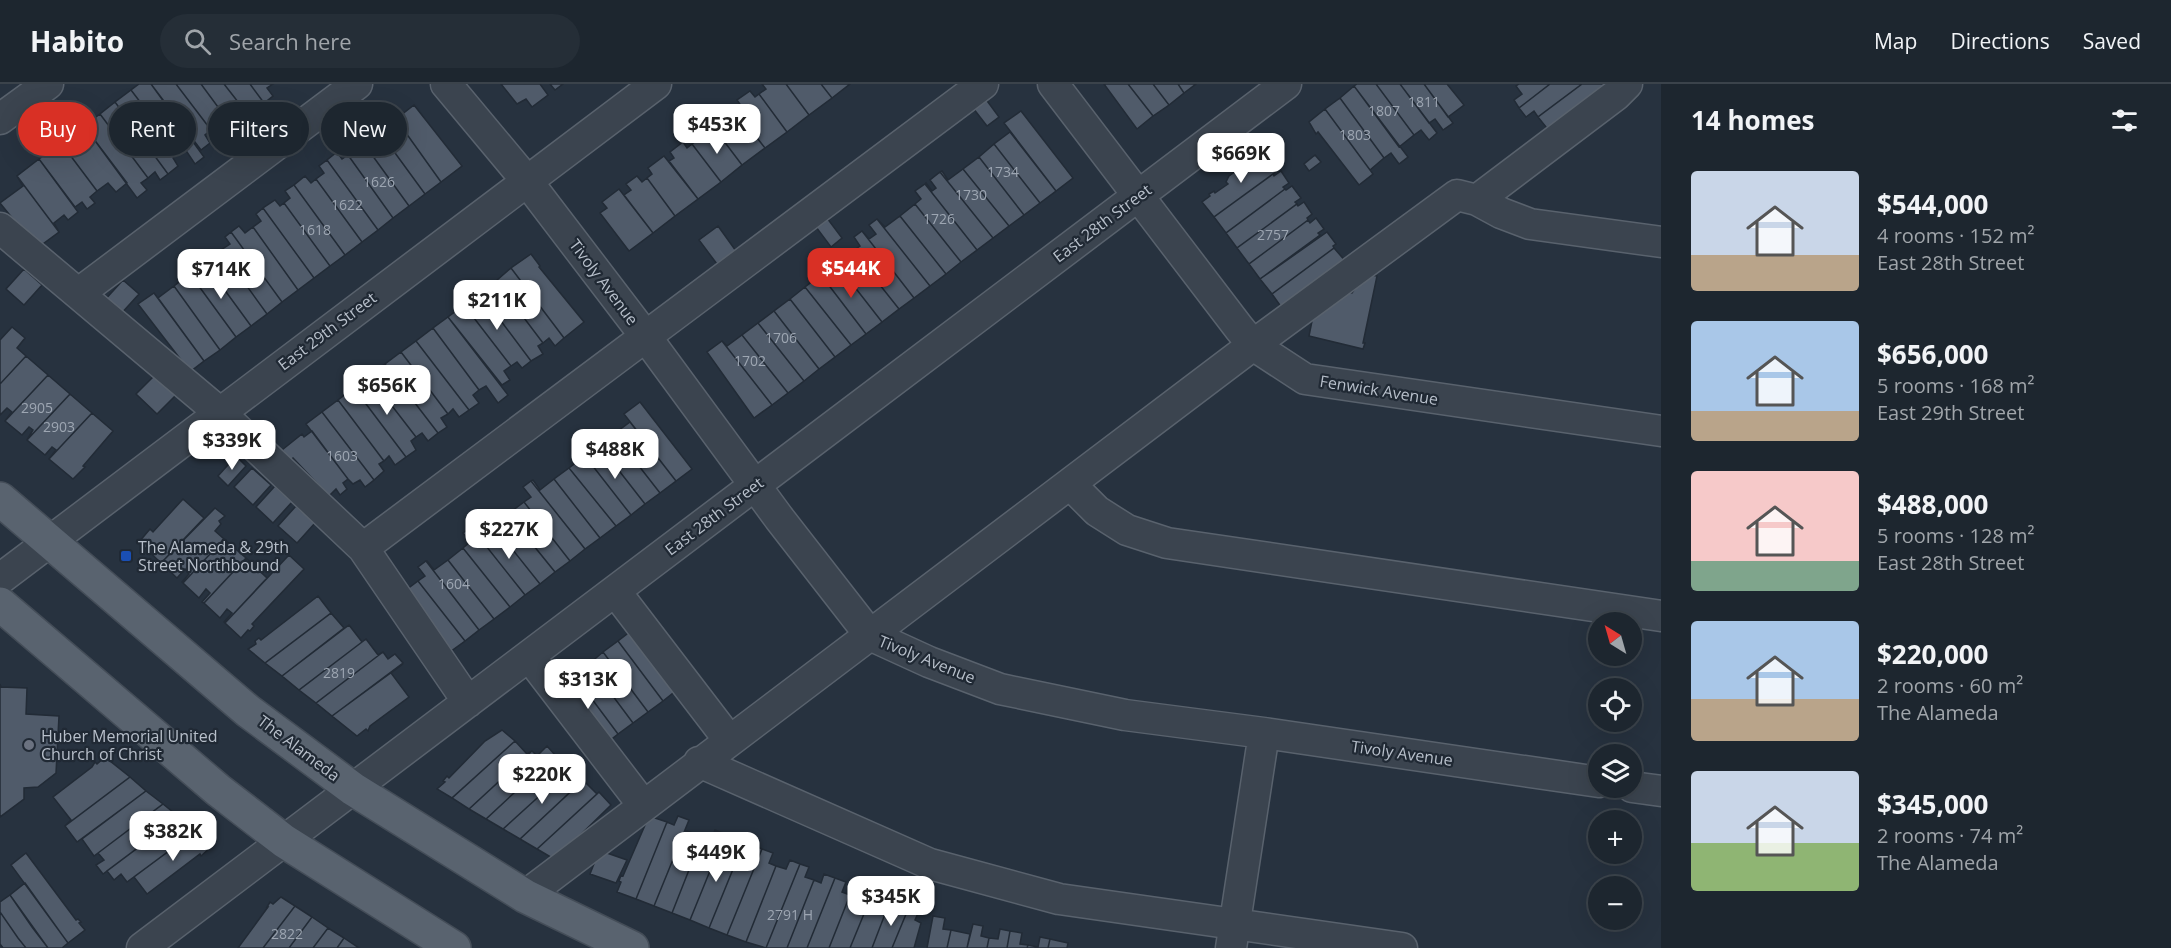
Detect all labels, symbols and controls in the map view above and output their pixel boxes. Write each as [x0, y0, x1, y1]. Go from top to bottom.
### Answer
search box [160, 14, 580, 68]
text: Habito [30, 22, 124, 60]
icon: search [181, 25, 214, 58]
text: Search here [229, 26, 352, 56]
text: Map [1874, 27, 1917, 55]
text: Directions [1950, 27, 2050, 55]
text: Saved [2083, 27, 2141, 55]
house number: 1811 [1408, 92, 1440, 111]
house number: 1807 [1368, 101, 1400, 120]
chip: Buy [18, 102, 97, 156]
chip: Rent [109, 102, 196, 156]
chip: Filters [208, 102, 309, 156]
chip: New [321, 102, 407, 156]
text: 14 homes [1691, 102, 1815, 138]
pin: $453K [675, 104, 759, 155]
icon: filters [2108, 104, 2141, 137]
text: $453K [687, 110, 747, 137]
house number: 1803 [1339, 125, 1371, 144]
pin: $669K [1199, 133, 1283, 184]
text: $669K [1211, 139, 1271, 166]
house number: 1734 [987, 162, 1019, 181]
house number: 1626 [363, 172, 395, 191]
street label: East 28th Street [1048, 179, 1156, 267]
house number: 1730 [955, 185, 987, 204]
text: $544,000 [1877, 186, 1988, 222]
house number: 1622 [331, 195, 363, 214]
icon: home [1739, 195, 1811, 267]
house number: 1726 [923, 209, 955, 228]
house number: 1618 [299, 220, 331, 239]
text: 4 rooms · 152 m² [1877, 222, 2035, 249]
house number: 2757 [1257, 225, 1289, 244]
street label: Tivoly Avenue [564, 234, 644, 330]
pin: $544K [809, 248, 893, 299]
pin: $714K [179, 249, 263, 300]
text: East 28th Street [1877, 249, 2024, 276]
text: $544K [821, 254, 881, 281]
text: $714K [191, 255, 251, 282]
pin: $211K [455, 280, 539, 331]
text: $211K [467, 286, 527, 313]
street label: East 29th Street [273, 287, 381, 375]
house number: 1706 [765, 328, 797, 347]
text: $656,000 [1877, 336, 1988, 372]
icon: home [1739, 345, 1811, 417]
house number: 1702 [734, 351, 766, 370]
pin: $656K [345, 365, 429, 416]
street label: Fenwick Avenue [1318, 370, 1440, 410]
text: $656K [357, 371, 417, 398]
text: 5 rooms · 168 m² [1877, 372, 2035, 399]
house number: 2905 [21, 398, 53, 417]
text: East 29th Street [1877, 399, 2024, 426]
house number: 2903 [43, 417, 75, 436]
pin: $339K [190, 420, 274, 471]
text: $339K [202, 426, 262, 453]
pin: $488K [573, 429, 657, 480]
text: $488K [585, 435, 645, 462]
house number: 1603 [326, 446, 358, 465]
street label: East 28th Street [660, 472, 768, 560]
text: $488,000 [1877, 486, 1988, 522]
icon: home [1739, 495, 1811, 567]
pin: $227K [467, 509, 551, 560]
text: $227K [479, 515, 539, 542]
text: 5 rooms · 128 m² [1877, 522, 2035, 549]
place label: The Alameda & 29th Street Northbound [138, 536, 289, 576]
marker: The Alameda & 29th Street Northbound [119, 549, 133, 563]
text: East 28th Street [1877, 549, 2024, 576]
house number: 1604 [438, 574, 470, 593]
north arrow [1588, 612, 1642, 666]
map controls [1588, 612, 1642, 930]
street label: Tivoly Avenue [875, 630, 979, 688]
text: $220,000 [1877, 636, 1988, 672]
icon: home [1739, 645, 1811, 717]
pin: $313K [546, 659, 630, 710]
house number: 2819 [323, 663, 355, 682]
text: $313K [558, 665, 618, 692]
text: 2 rooms · 60 m² [1877, 672, 2023, 699]
button: locate [1588, 678, 1642, 732]
text: The Alameda [1877, 699, 1999, 726]
street label: The Alameda [254, 710, 344, 786]
place label: Huber Memorial United Church of Christ [41, 725, 218, 765]
street label: Tivoly Avenue [1350, 735, 1454, 771]
marker: Huber Memorial United Church of Christ [22, 738, 36, 752]
button: layers [1588, 744, 1642, 798]
pin: $220K [500, 754, 584, 805]
text: $220K [512, 760, 572, 787]
text: $345,000 [1877, 786, 1988, 822]
icon: home [1739, 795, 1811, 867]
button: + [1588, 810, 1642, 864]
pin: $382K [131, 811, 215, 862]
text: $382K [143, 817, 203, 844]
text: 2 rooms · 74 m² [1877, 822, 2023, 849]
pin: $449K [674, 832, 758, 883]
text: $449K [686, 838, 746, 865]
text: The Alameda [1877, 849, 1999, 876]
pin: $345K [849, 876, 933, 927]
button: − [1588, 876, 1642, 930]
text: $345K [861, 882, 921, 909]
house number: 2791 H [767, 905, 813, 924]
house number: 2822 [271, 924, 303, 943]

